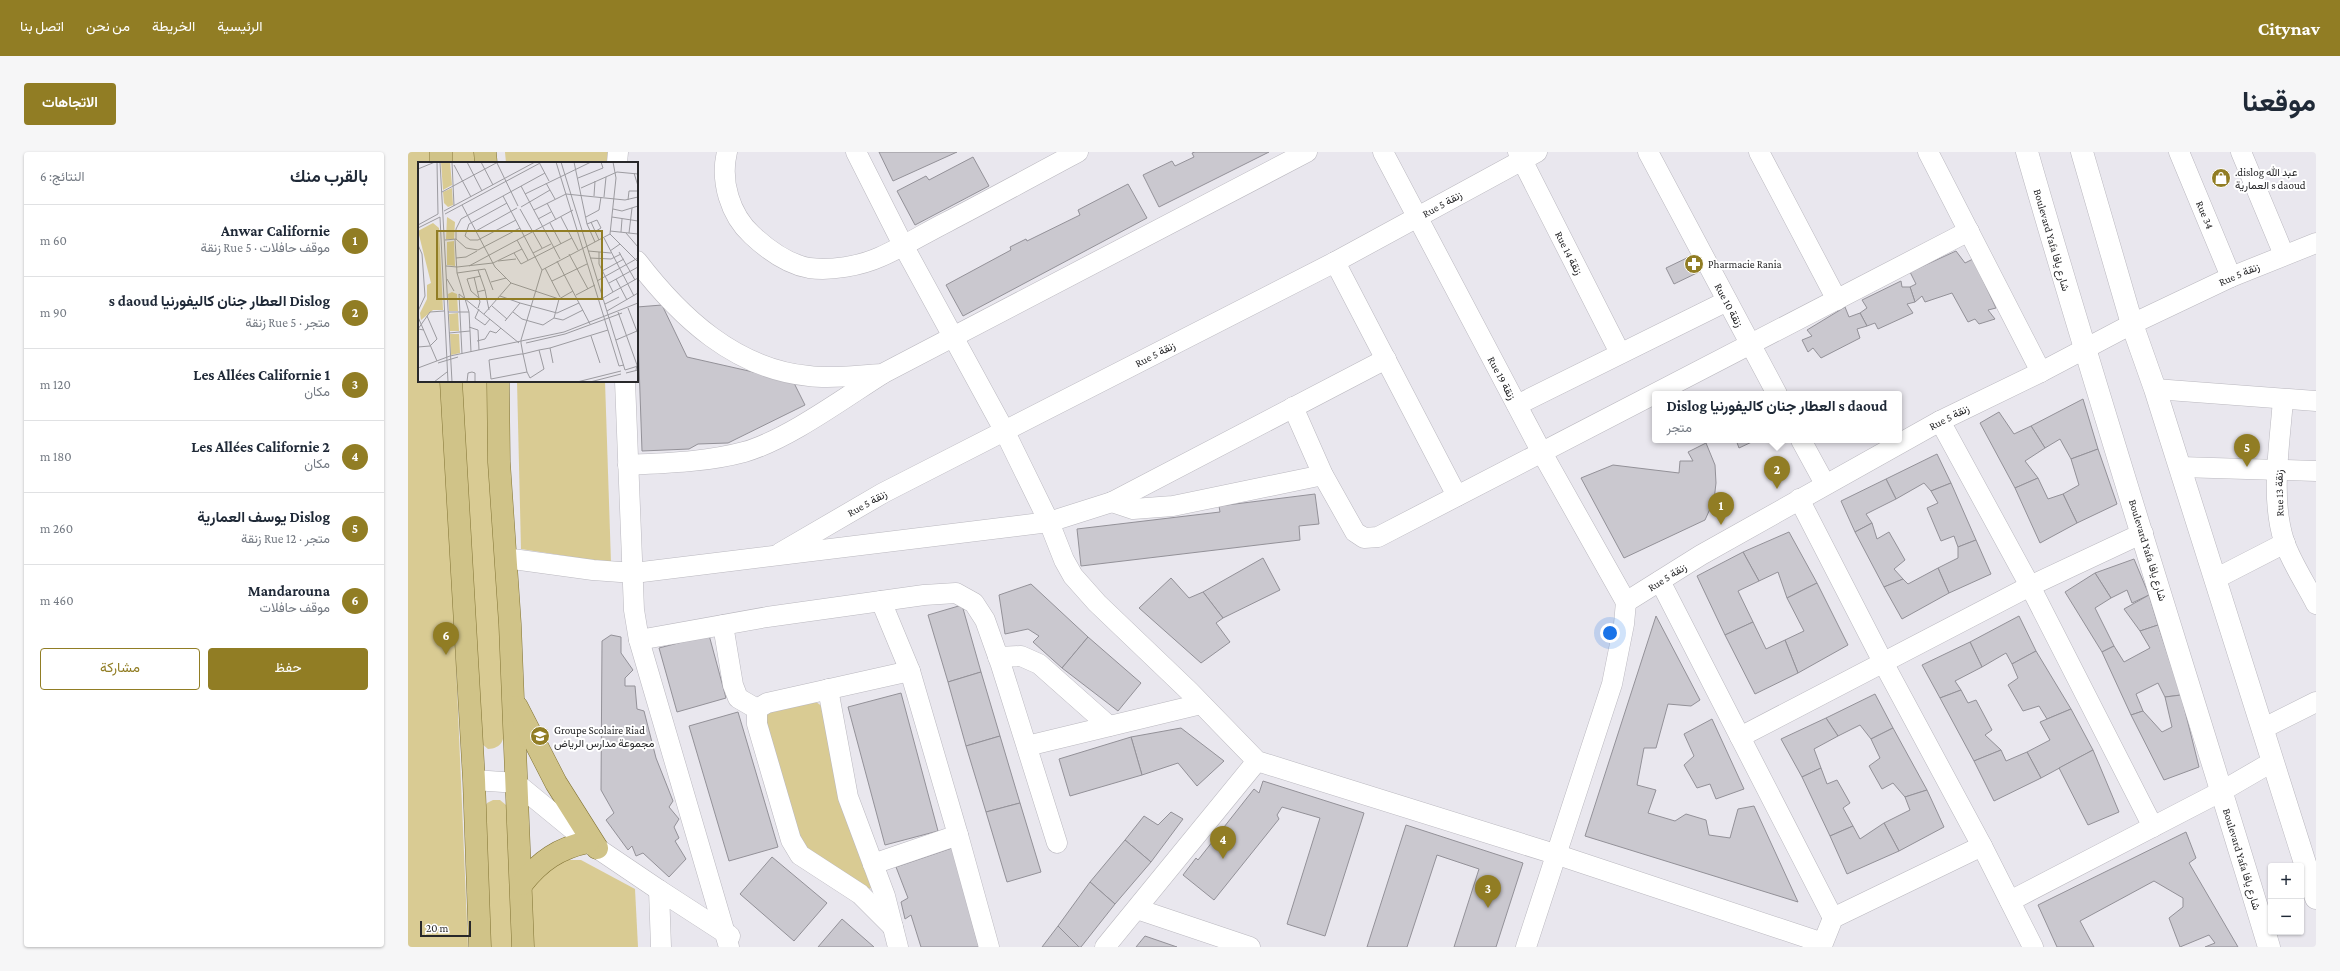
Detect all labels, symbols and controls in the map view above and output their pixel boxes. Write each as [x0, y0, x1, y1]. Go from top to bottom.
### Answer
text: اتصل بنا [20, 18, 64, 34]
text: من نحن [86, 18, 130, 34]
text: الخريطة [152, 18, 195, 34]
text: الرئيسية [217, 18, 263, 34]
text: Citynav [2258, 18, 2320, 39]
button: الاتجاهات [24, 83, 116, 125]
text: موقعنا [2242, 86, 2316, 117]
inset map [418, 162, 638, 382]
place label: .dislog عبد الله العمارية s daoud [2235, 166, 2306, 192]
text: بالقرب منك [290, 167, 368, 186]
shop icon: .dislog عبد الله العمارية s daoud [2210, 167, 2232, 189]
text: النتائج: 6 [40, 169, 84, 184]
street label: Rue 5 زنقة [1420, 188, 1465, 221]
street label: Boulevard Yafa شارع يافا [2030, 188, 2072, 293]
street label: Rue 34 [2194, 199, 2216, 231]
text: Anwar Californie [221, 223, 330, 239]
street label: Rue 14 زنقة [1552, 229, 1585, 277]
text: 60 m [40, 233, 67, 248]
text: 1 [353, 233, 357, 248]
text: موقف حافلات · Rue 5 زنقة [200, 240, 330, 255]
pharmacy icon: Pharmacie Rania [1683, 253, 1705, 275]
place label: Pharmacie Rania [1708, 258, 1782, 270]
street label: Rue 5 زنقة [2217, 260, 2262, 289]
street label: Rue 10 زنقة [1712, 281, 1746, 330]
text: Dislog العطار جنان كاليفورنيا s daoud [109, 293, 330, 309]
text: 90 m [40, 305, 67, 320]
text: 2 [352, 305, 358, 320]
text: متجر · Rue 5 زنقة [245, 315, 330, 330]
street label: Rue 5 زنقة [1133, 339, 1178, 370]
street label: Rue 19 زنقة [1485, 354, 1519, 402]
text: Les Allées Californie 1 [193, 367, 330, 383]
text: 120 m [40, 377, 71, 392]
text: 3 [352, 377, 358, 392]
text: مكان [304, 384, 330, 399]
popup [1652, 391, 1902, 443]
text: Dislog العطار جنان كاليفورنيا s daoud [1666, 398, 1888, 414]
street label: Rue 5 زنقة [1927, 402, 1972, 433]
text: متجر [1666, 420, 1692, 435]
pin: 5 [2234, 434, 2260, 467]
text: Les Allées Californie 2 [191, 439, 330, 455]
text: 180 m [40, 449, 72, 464]
text: 4 [352, 449, 359, 464]
text: مكان [304, 456, 330, 471]
pin: 2 [1764, 456, 1790, 489]
street label: Rue 13 زنقة [2273, 469, 2286, 517]
street label: Rue 5 زنقة [845, 487, 890, 520]
pin: 1 [1708, 492, 1734, 525]
street label: Boulevard Yafa شارع يافا [2125, 498, 2169, 603]
text: Dislog يوسف العمارية [197, 509, 330, 525]
text: 260 m [40, 521, 73, 536]
text: 5 [352, 521, 358, 536]
text: متجر · Rue 12 زنقة [241, 531, 330, 546]
street label: Rue 5 زنقة [1645, 560, 1689, 594]
text: Mandarouna [248, 583, 330, 599]
text: 460 m [40, 593, 73, 608]
text: 6 [351, 593, 359, 608]
text: موقف حافلات [260, 600, 330, 615]
pin: 6 [433, 622, 459, 655]
your location [1600, 623, 1620, 643]
button: مشاركة [40, 648, 200, 690]
button: حفظ [208, 648, 368, 690]
place label: Groupe Scolaire Riad مجموعة مدارس الرياض [554, 724, 654, 750]
school or university icon: Groupe Scolaire Riad مجموعة مدارس الرياض [529, 725, 551, 747]
street label: Boulevard Yafa شارع يافا [2219, 807, 2263, 912]
pin: 4 [1210, 826, 1236, 859]
map controls [2268, 863, 2304, 935]
button: + [2268, 863, 2304, 899]
pin: 3 [1475, 875, 1501, 908]
button: − [2268, 899, 2304, 935]
scale bar [420, 919, 471, 938]
text: 20 m [426, 922, 448, 934]

